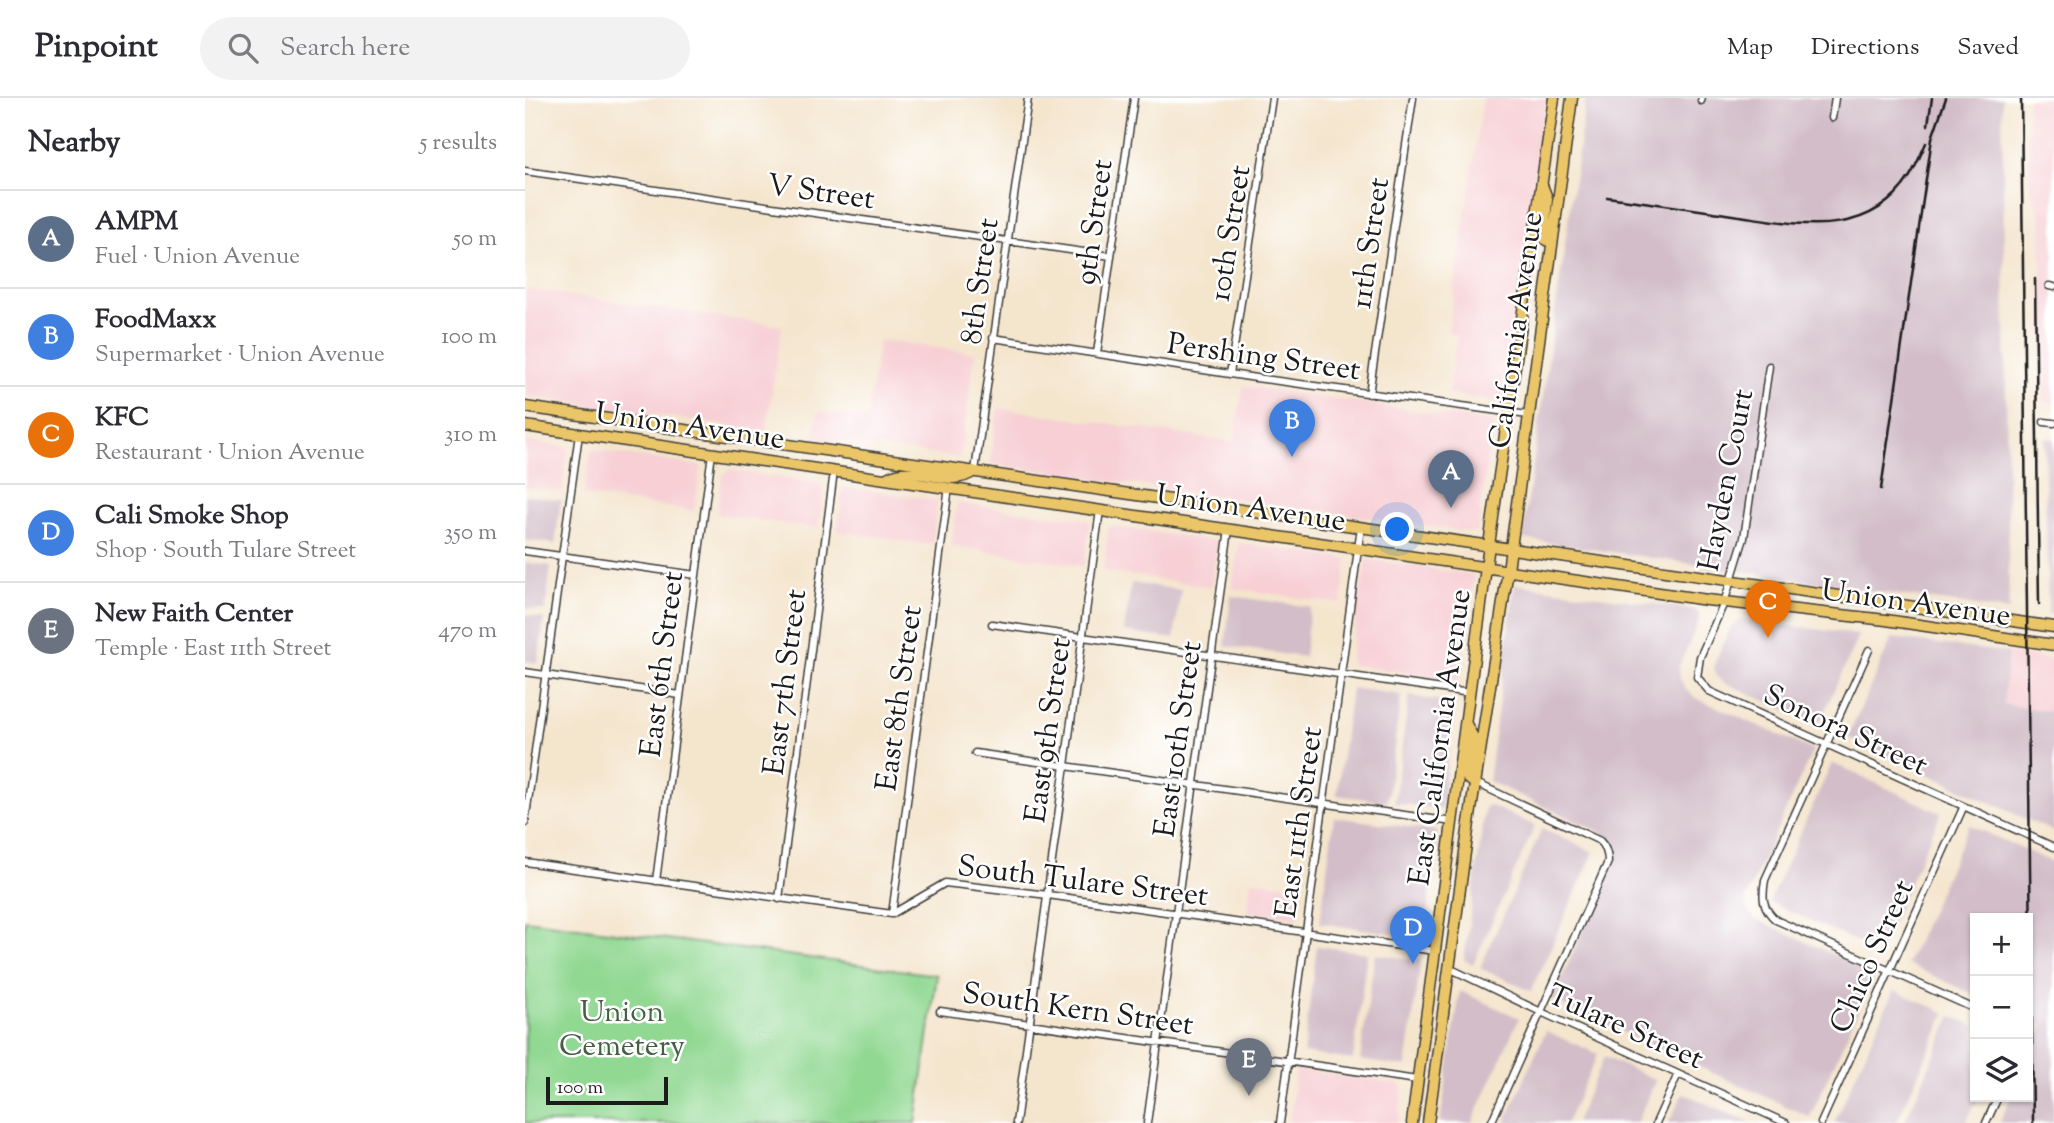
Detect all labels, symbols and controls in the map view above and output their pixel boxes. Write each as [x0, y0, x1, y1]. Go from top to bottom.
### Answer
search box [200, 17, 690, 80]
text: Pinpoint [35, 24, 158, 72]
icon: search [224, 29, 262, 67]
text: Search here [280, 30, 410, 67]
text: Map [1727, 31, 1773, 65]
text: Directions [1811, 31, 1919, 65]
text: Saved [1957, 31, 2019, 65]
text: Nearby [28, 122, 120, 165]
text: 5 results [420, 127, 497, 160]
street label: 9th Street [1065, 157, 1126, 288]
street label: 10th Street [1199, 162, 1263, 305]
street label: V Street [764, 165, 877, 222]
street label: 11th Street [1341, 175, 1402, 312]
text: AMPM [95, 204, 178, 241]
street label: California Avenue [1480, 209, 1555, 451]
street label: 8th Street [951, 216, 1012, 347]
text: A [42, 223, 60, 256]
text: 50 m [453, 223, 497, 256]
text: Fuel · Union Avenue [95, 241, 300, 274]
text: FoodMaxx [95, 302, 217, 339]
text: B [44, 321, 58, 354]
text: 100 m [441, 321, 497, 354]
street label: Pershing Street [1164, 324, 1363, 393]
text: Supermarket · Union Avenue [95, 339, 385, 372]
street label: Hayden Court [1689, 386, 1766, 575]
street label: Union Avenue [592, 393, 787, 462]
pin: B [1269, 399, 1315, 457]
text: KFC [95, 400, 149, 437]
text: C [42, 419, 60, 452]
text: 310 m [444, 419, 497, 452]
text: Restaurant · Union Avenue [95, 437, 365, 470]
pin: A [1428, 450, 1474, 508]
street label: Union Avenue [1153, 475, 1348, 544]
text: Cali Smoke Shop [95, 498, 289, 535]
your location [1380, 512, 1414, 546]
text: D [42, 517, 60, 550]
text: 350 m [444, 517, 497, 550]
text: Shop · South Tulare Street [95, 535, 356, 568]
street label: East 6th Street [631, 569, 696, 760]
street label: Union Avenue [1818, 570, 2013, 639]
pin: C [1745, 580, 1791, 638]
street label: East California Avenue [1399, 586, 1484, 888]
street label: East 7th Street [754, 587, 819, 778]
text: New Faith Center [95, 596, 293, 633]
street label: East 8th Street [866, 603, 935, 794]
text: E [44, 615, 58, 648]
text: 470 m [438, 615, 497, 648]
text: Temple · East 11th Street [95, 633, 331, 666]
street label: East 9th Street [1015, 635, 1084, 826]
street label: East 10th Street [1144, 638, 1215, 840]
street label: Sonora Street [1756, 674, 1934, 788]
street label: East 11th Street [1266, 724, 1335, 921]
street label: South Tulare Street [955, 846, 1211, 919]
street label: Chico Street [1820, 873, 1926, 1041]
pin: D [1390, 906, 1436, 964]
map controls [1970, 913, 2033, 1102]
button: + [1970, 913, 2033, 976]
street label: South Kern Street [959, 973, 1196, 1048]
street label: Tulare Street [1540, 975, 1710, 1082]
button: − [1970, 976, 2033, 1039]
park label: Union Cemetery [559, 992, 685, 1069]
pin: E [1226, 1038, 1272, 1096]
button: layers [1970, 1039, 2033, 1102]
scale bar [546, 1074, 669, 1106]
text: 100 m [557, 1075, 603, 1102]

